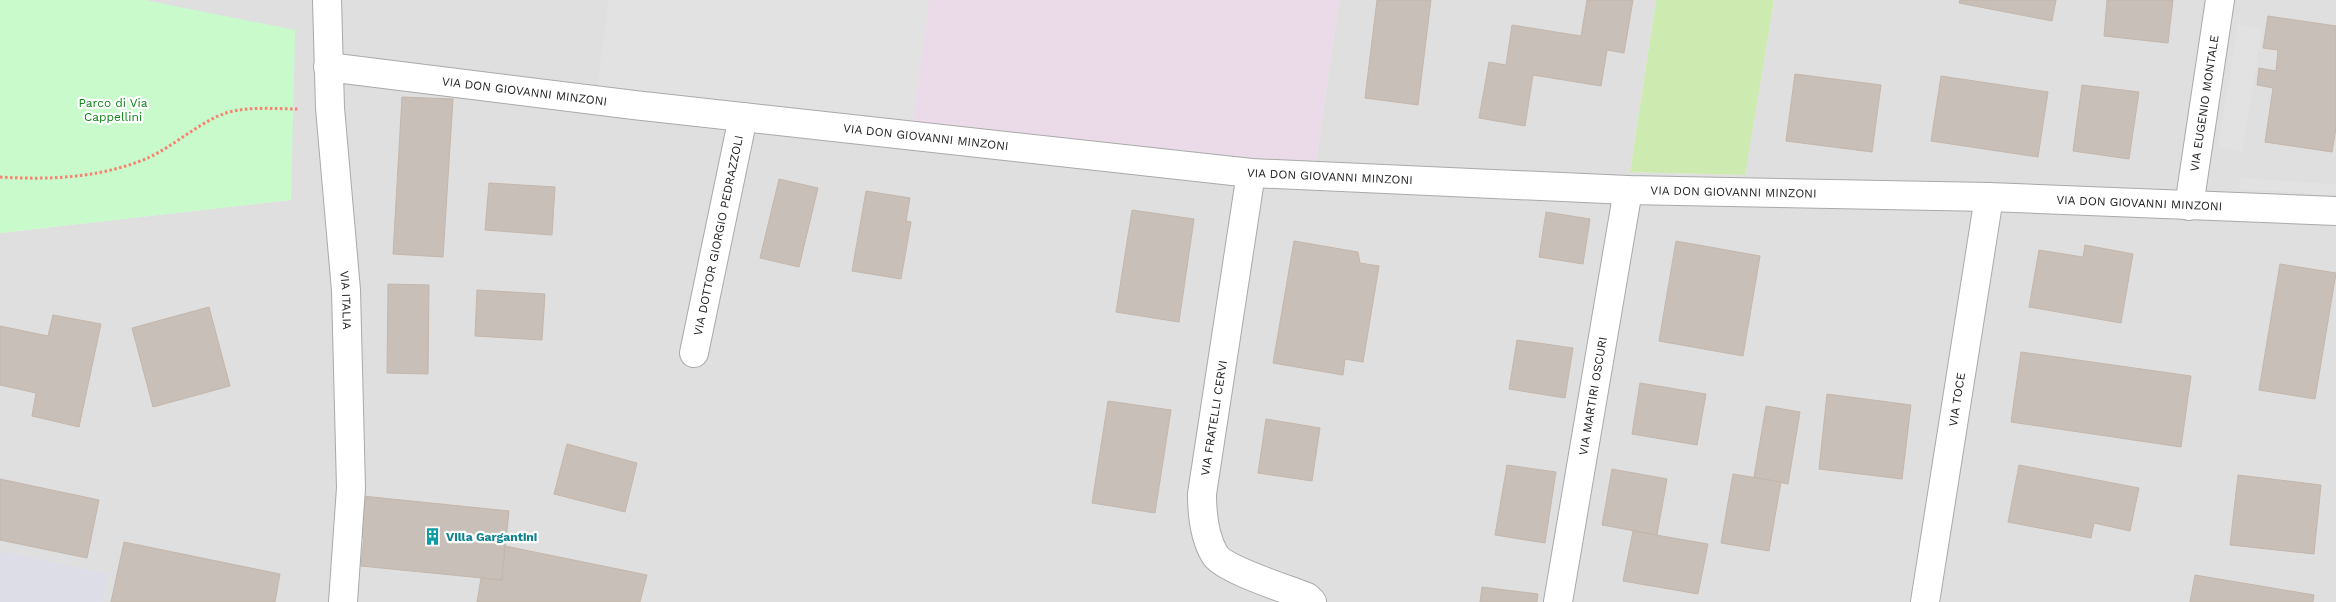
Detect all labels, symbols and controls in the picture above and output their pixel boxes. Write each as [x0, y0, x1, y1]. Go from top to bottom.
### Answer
street label: VIA EUGENIO MONTALE [2187, 34, 2222, 172]
street label: VIA DON GIOVANNI MINZONI [441, 74, 608, 109]
park label: Parco di Via Cappellini [79, 96, 148, 124]
street label: VIA DON GIOVANNI MINZONI [843, 121, 1009, 153]
street label: VIA DOTTOR GIORGIO PEDRAZZOLI [691, 134, 746, 337]
street label: VIA DON GIOVANNI MINZONI [1246, 166, 1413, 187]
street label: VIA DON GIOVANNI MINZONI [1650, 183, 1817, 201]
street label: VIA DON GIOVANNI MINZONI [2056, 193, 2223, 213]
street label: VIA ITALIA [337, 270, 354, 330]
street label: VIA MARTIRI OSCURI [1576, 336, 1610, 456]
street label: VIA FRATELLI CERVI [1198, 359, 1230, 477]
street label: VIA TOCE [1946, 371, 1968, 427]
building icon: Villa Gargantini [422, 527, 442, 547]
place label: Villa Gargantini [446, 530, 537, 544]

